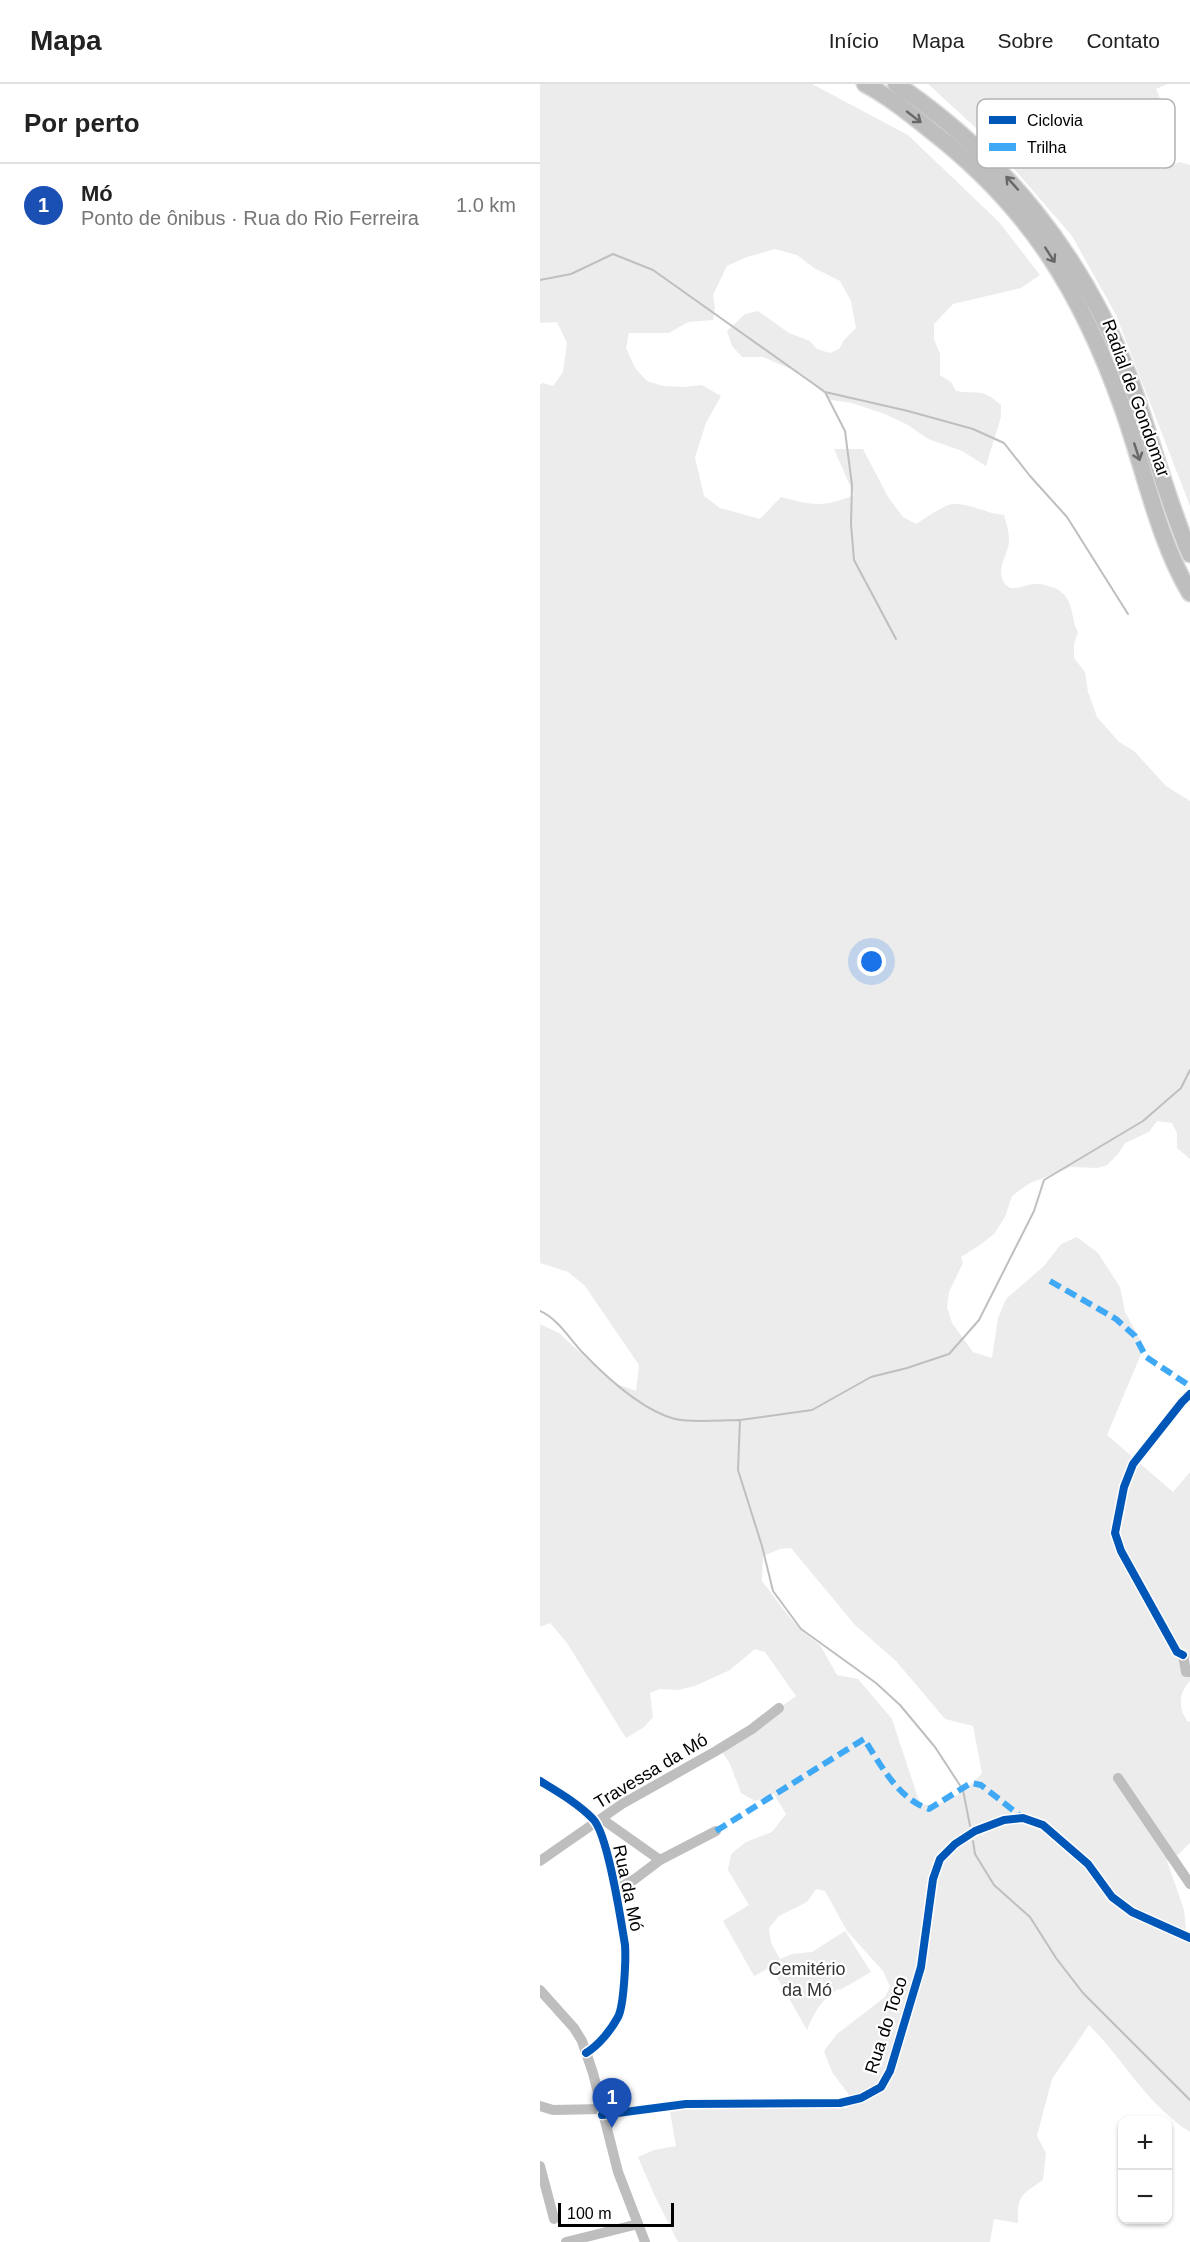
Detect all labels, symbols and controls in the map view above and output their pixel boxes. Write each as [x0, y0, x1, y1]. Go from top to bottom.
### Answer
text: Mapa [30, 25, 102, 56]
text: Início [829, 29, 879, 52]
text: Mapa [912, 29, 964, 52]
text: Sobre [997, 29, 1053, 52]
text: Contato [1086, 29, 1160, 52]
legend [977, 99, 1175, 168]
text: Por perto [24, 108, 140, 138]
one-way arrow [905, 110, 921, 123]
text: Ciclovia [1027, 112, 1083, 129]
text: Trilha [1027, 139, 1067, 156]
one-way arrow [1005, 176, 1019, 191]
text: Mó [81, 181, 113, 206]
text: 1 [38, 194, 49, 216]
text: 1.0 km [456, 194, 516, 216]
text: Ponto de ônibus · Rua do Rio Ferreira [81, 207, 419, 229]
one-way arrow [1044, 246, 1056, 263]
street label: Radial de Gondomar [1098, 317, 1174, 479]
one-way arrow [1132, 442, 1143, 461]
your location [857, 947, 886, 976]
street label: Travessa da Mó [591, 1729, 711, 1813]
street label: Rua da Mó [609, 1843, 647, 1933]
park label: Cemitério da Mó [768, 1959, 846, 2000]
street label: Rua do Toco [861, 1974, 911, 2076]
pin: 1 [592, 2078, 632, 2128]
map controls [1118, 2116, 1172, 2224]
button: + [1118, 2116, 1172, 2170]
button: − [1118, 2170, 1172, 2224]
scale bar [558, 2200, 674, 2228]
text: 100 m [567, 2205, 611, 2222]

